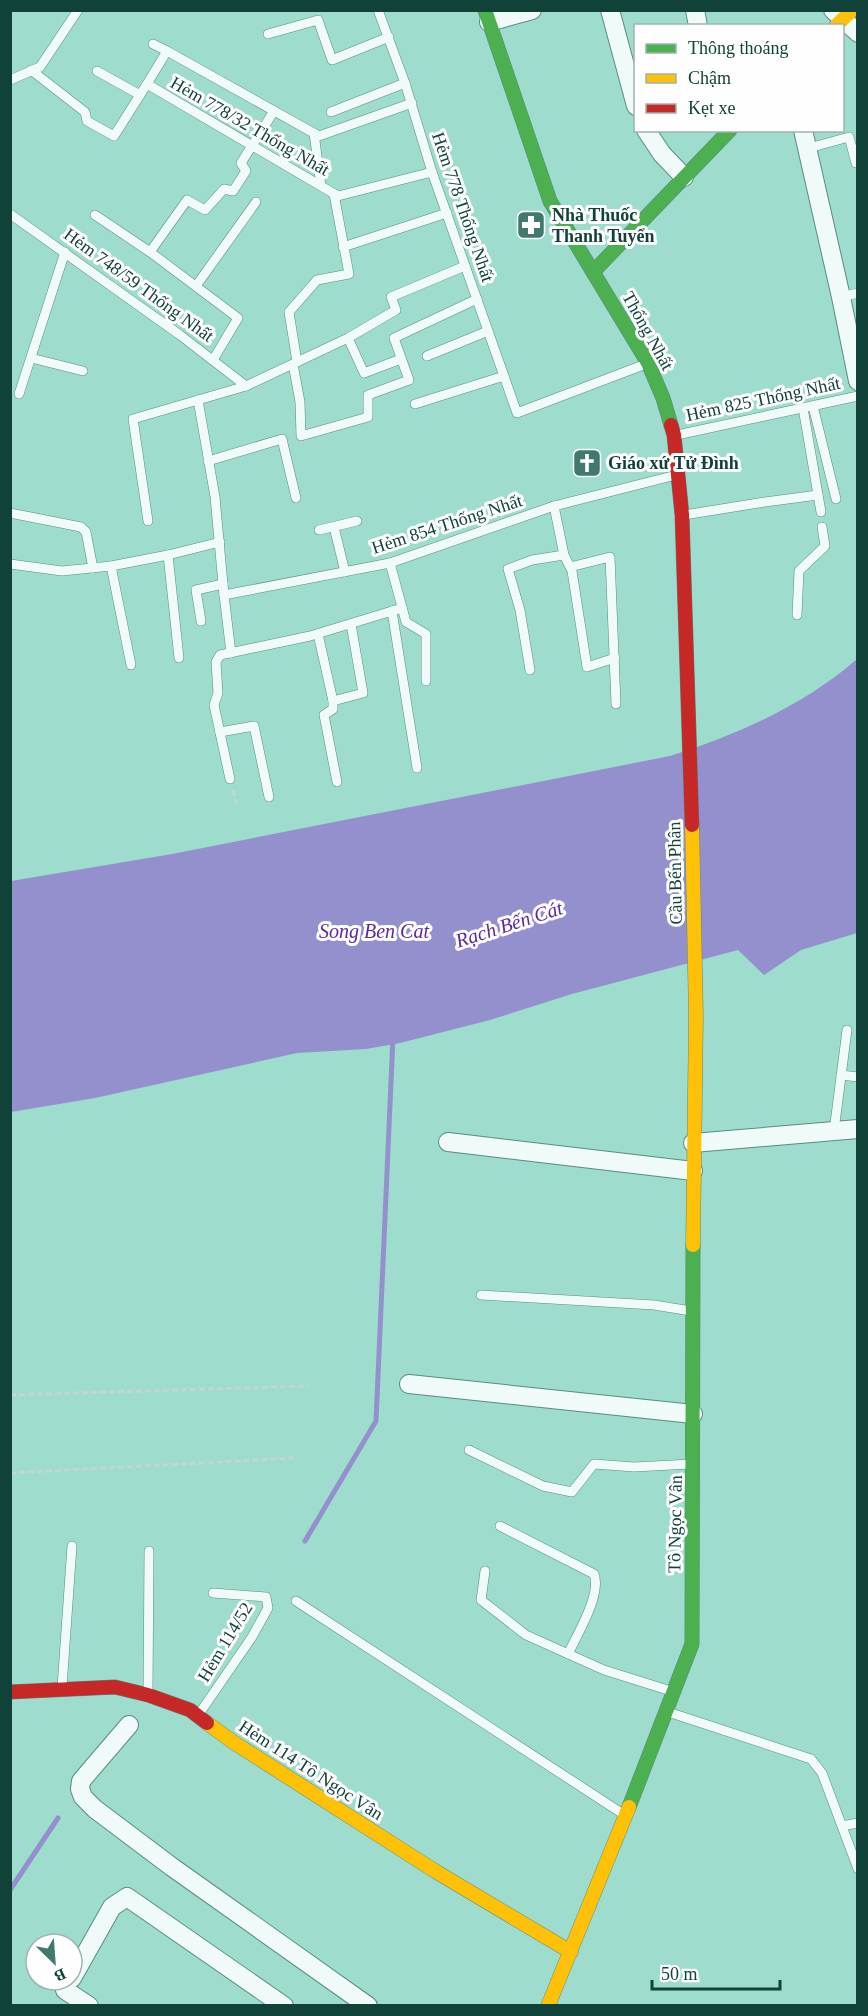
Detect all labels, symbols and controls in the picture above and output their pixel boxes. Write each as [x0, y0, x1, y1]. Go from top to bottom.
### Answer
legend [634, 24, 844, 132]
text: Thông thoáng [688, 38, 789, 58]
text: Chậm [688, 68, 731, 88]
street label: Hẻm 778/32 Thống Nhất [167, 72, 333, 180]
text: Kẹt xe [688, 98, 735, 118]
street label: Hẻm 778 Thống Nhất [428, 129, 498, 285]
place label: Nhà Thuốc Thanh Tuyển [552, 205, 655, 246]
pharmacy icon: Nhà Thuốc Thanh Tuyển [515, 209, 547, 241]
street label: Hẻm 748/59 Thống Nhất [60, 224, 218, 346]
street label: Thống Nhất [618, 288, 678, 374]
street label: Hẻm 825 Thống Nhất [684, 373, 842, 425]
church icon: Giáo xứ Tử Đình [571, 447, 603, 479]
place label: Giáo xứ Tử Đình [608, 453, 739, 473]
street label: Hẻm 854 Thống Nhất [369, 490, 525, 558]
street label: Cầu Bến Phân [664, 821, 686, 925]
water label: Rạch Bến Cát [452, 896, 566, 952]
water label: Song Ben Cat [319, 920, 429, 943]
street label: Tô Ngọc Vân [664, 1475, 686, 1573]
street label: Hẻm 114/52 [194, 1599, 256, 1685]
street label: Hẻm 114 Tô Ngọc Vân [235, 1716, 387, 1824]
north arrow [24, 1932, 84, 1992]
scale bar [652, 1953, 780, 1991]
text: 50 m [661, 1964, 698, 1984]
text: B [51, 1965, 69, 1985]

